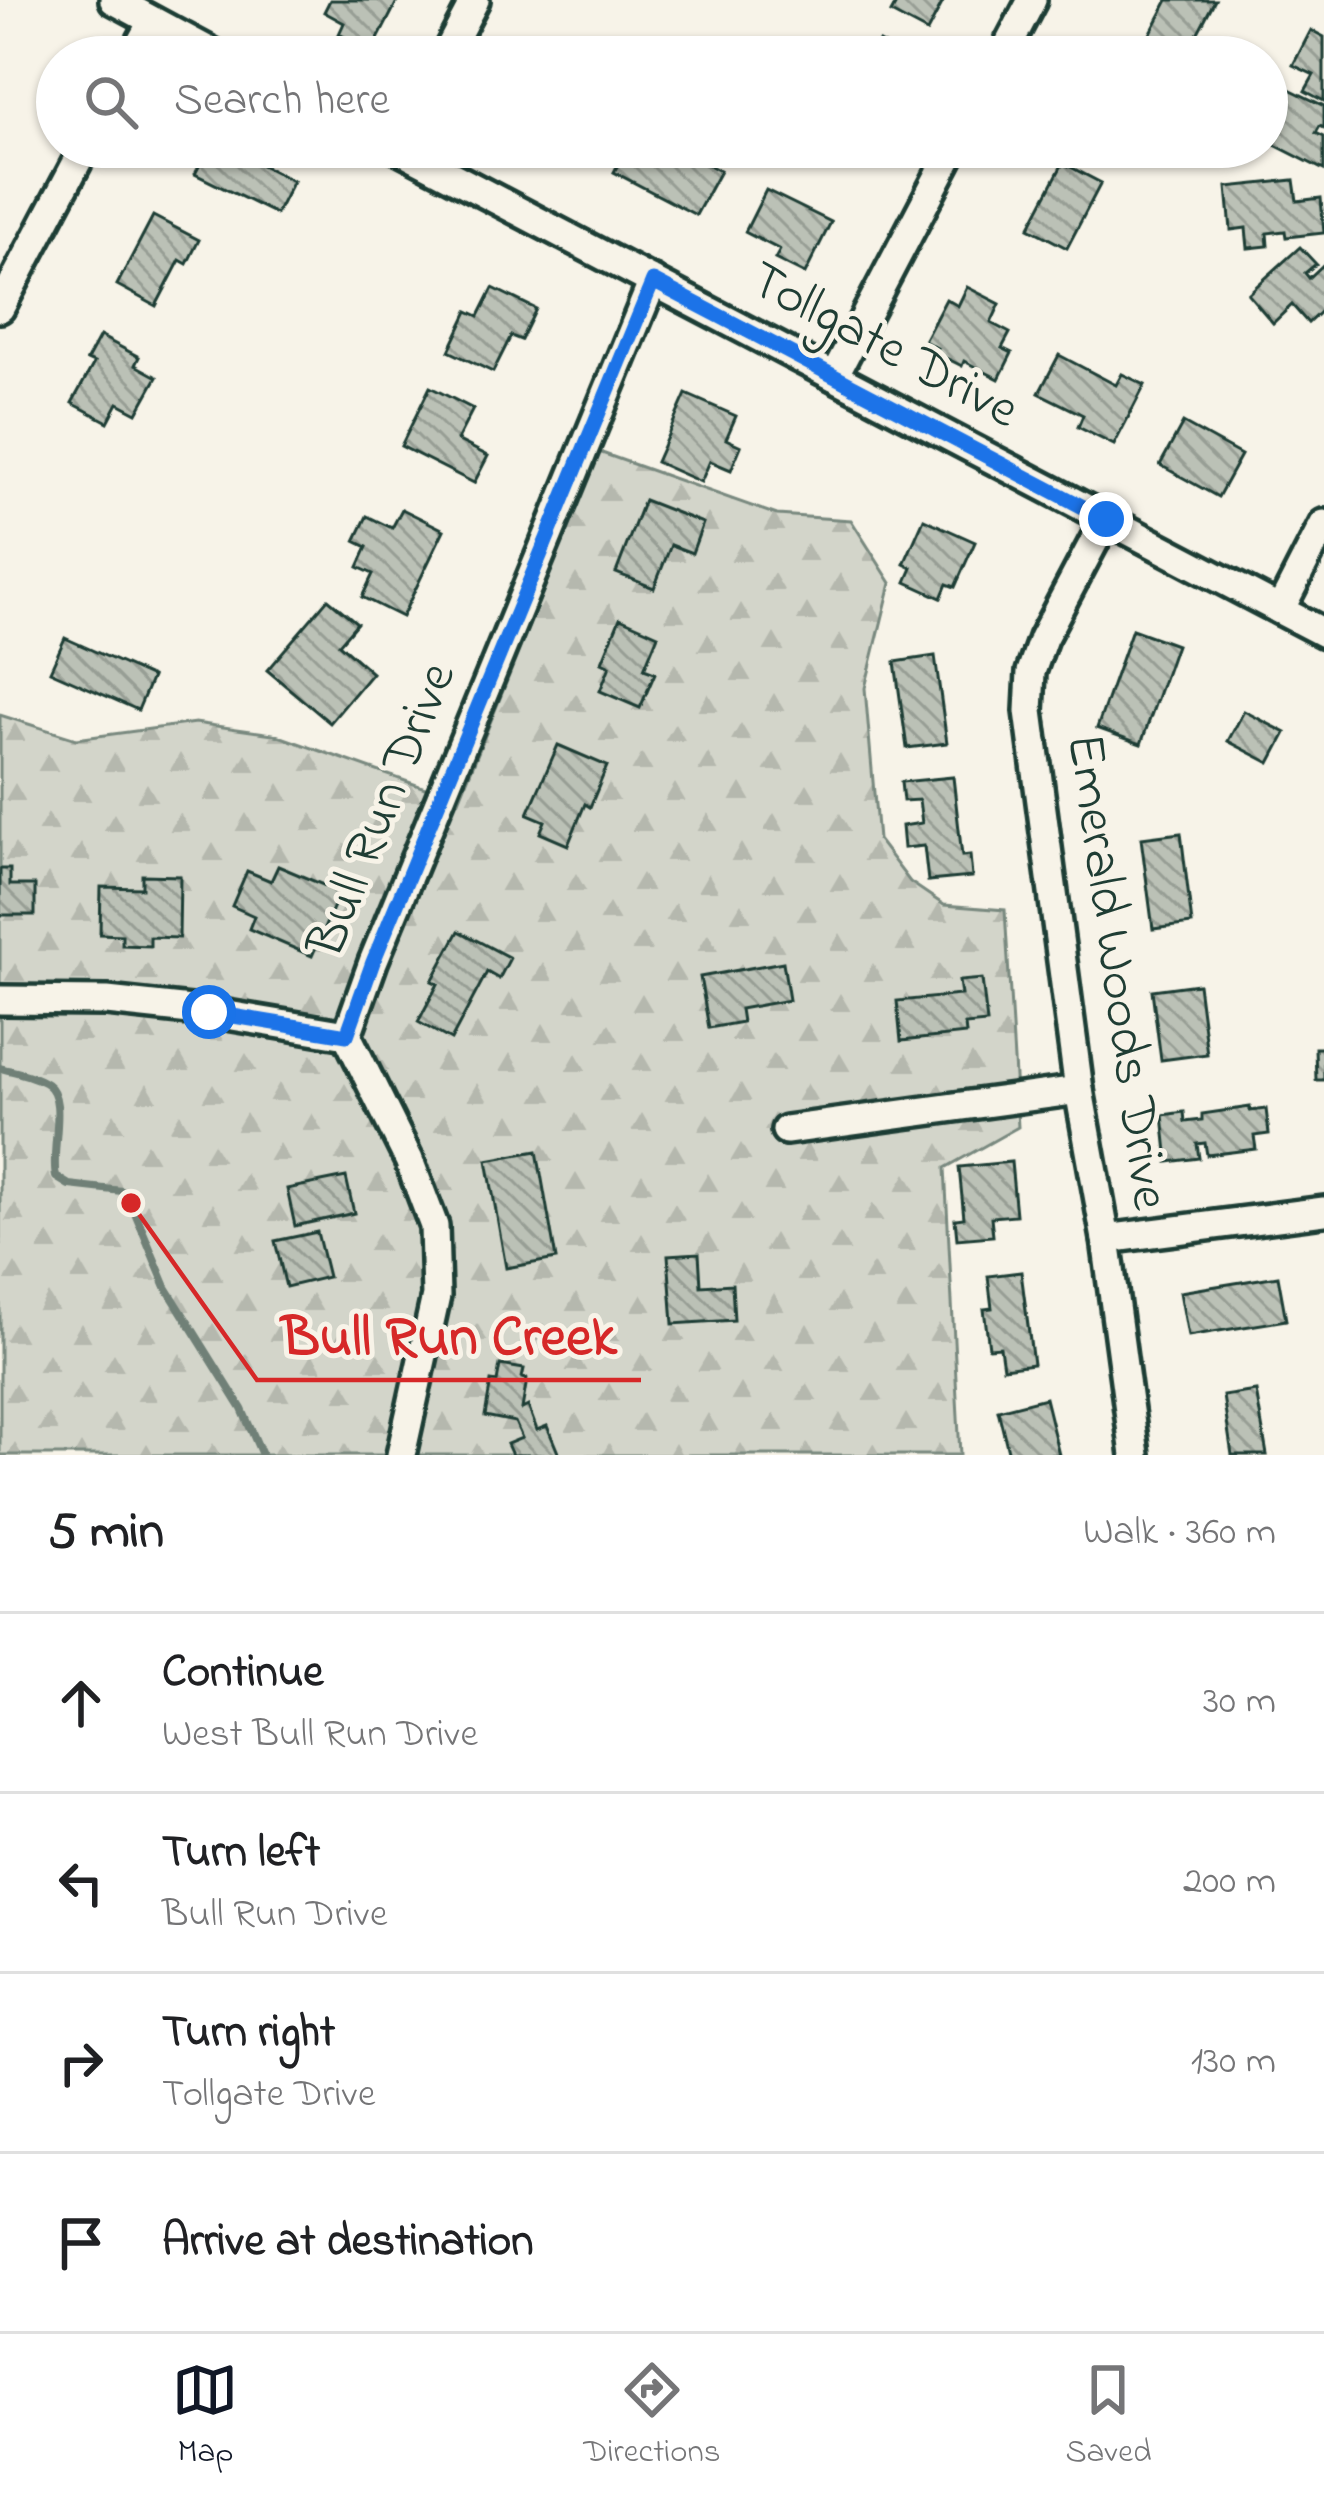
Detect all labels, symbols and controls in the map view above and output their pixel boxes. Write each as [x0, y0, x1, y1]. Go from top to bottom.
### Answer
search box [36, 36, 1288, 168]
icon: search [78, 69, 144, 135]
text: Search here [174, 69, 390, 135]
street label: Tollgate Drive [734, 243, 1032, 452]
route end [1079, 492, 1133, 546]
street label: Bull Run Drive [289, 651, 479, 972]
street label: Emerald Woods Drive [1043, 729, 1187, 1216]
route start [182, 985, 236, 1039]
callout: Bull Run Creek [257, 1287, 641, 1380]
text: Bull Run Creek [278, 1299, 618, 1382]
text: 5 min [48, 1496, 164, 1571]
text: Walk · 360 m [1083, 1505, 1276, 1562]
text: Continue [162, 1641, 323, 1707]
icon: ahead [48, 1670, 114, 1736]
text: 30 m [1203, 1674, 1276, 1731]
text: West Bull Run Drive [162, 1707, 478, 1764]
text: Turn left [162, 1821, 320, 1887]
icon: left [48, 1850, 114, 1916]
text: 200 m [1183, 1854, 1276, 1911]
text: Bull Run Drive [162, 1887, 387, 1944]
text: Turn right [162, 2001, 335, 2067]
icon: right [48, 2030, 114, 2096]
text: 130 m [1191, 2034, 1276, 2091]
text: Tollgate Drive [162, 2067, 375, 2124]
icon: arrive [48, 2210, 114, 2276]
text: Arrive at destination [162, 2210, 533, 2276]
tab: Map [172, 2357, 238, 2477]
tab: Directions [583, 2357, 721, 2477]
tab: Saved [1065, 2357, 1152, 2477]

